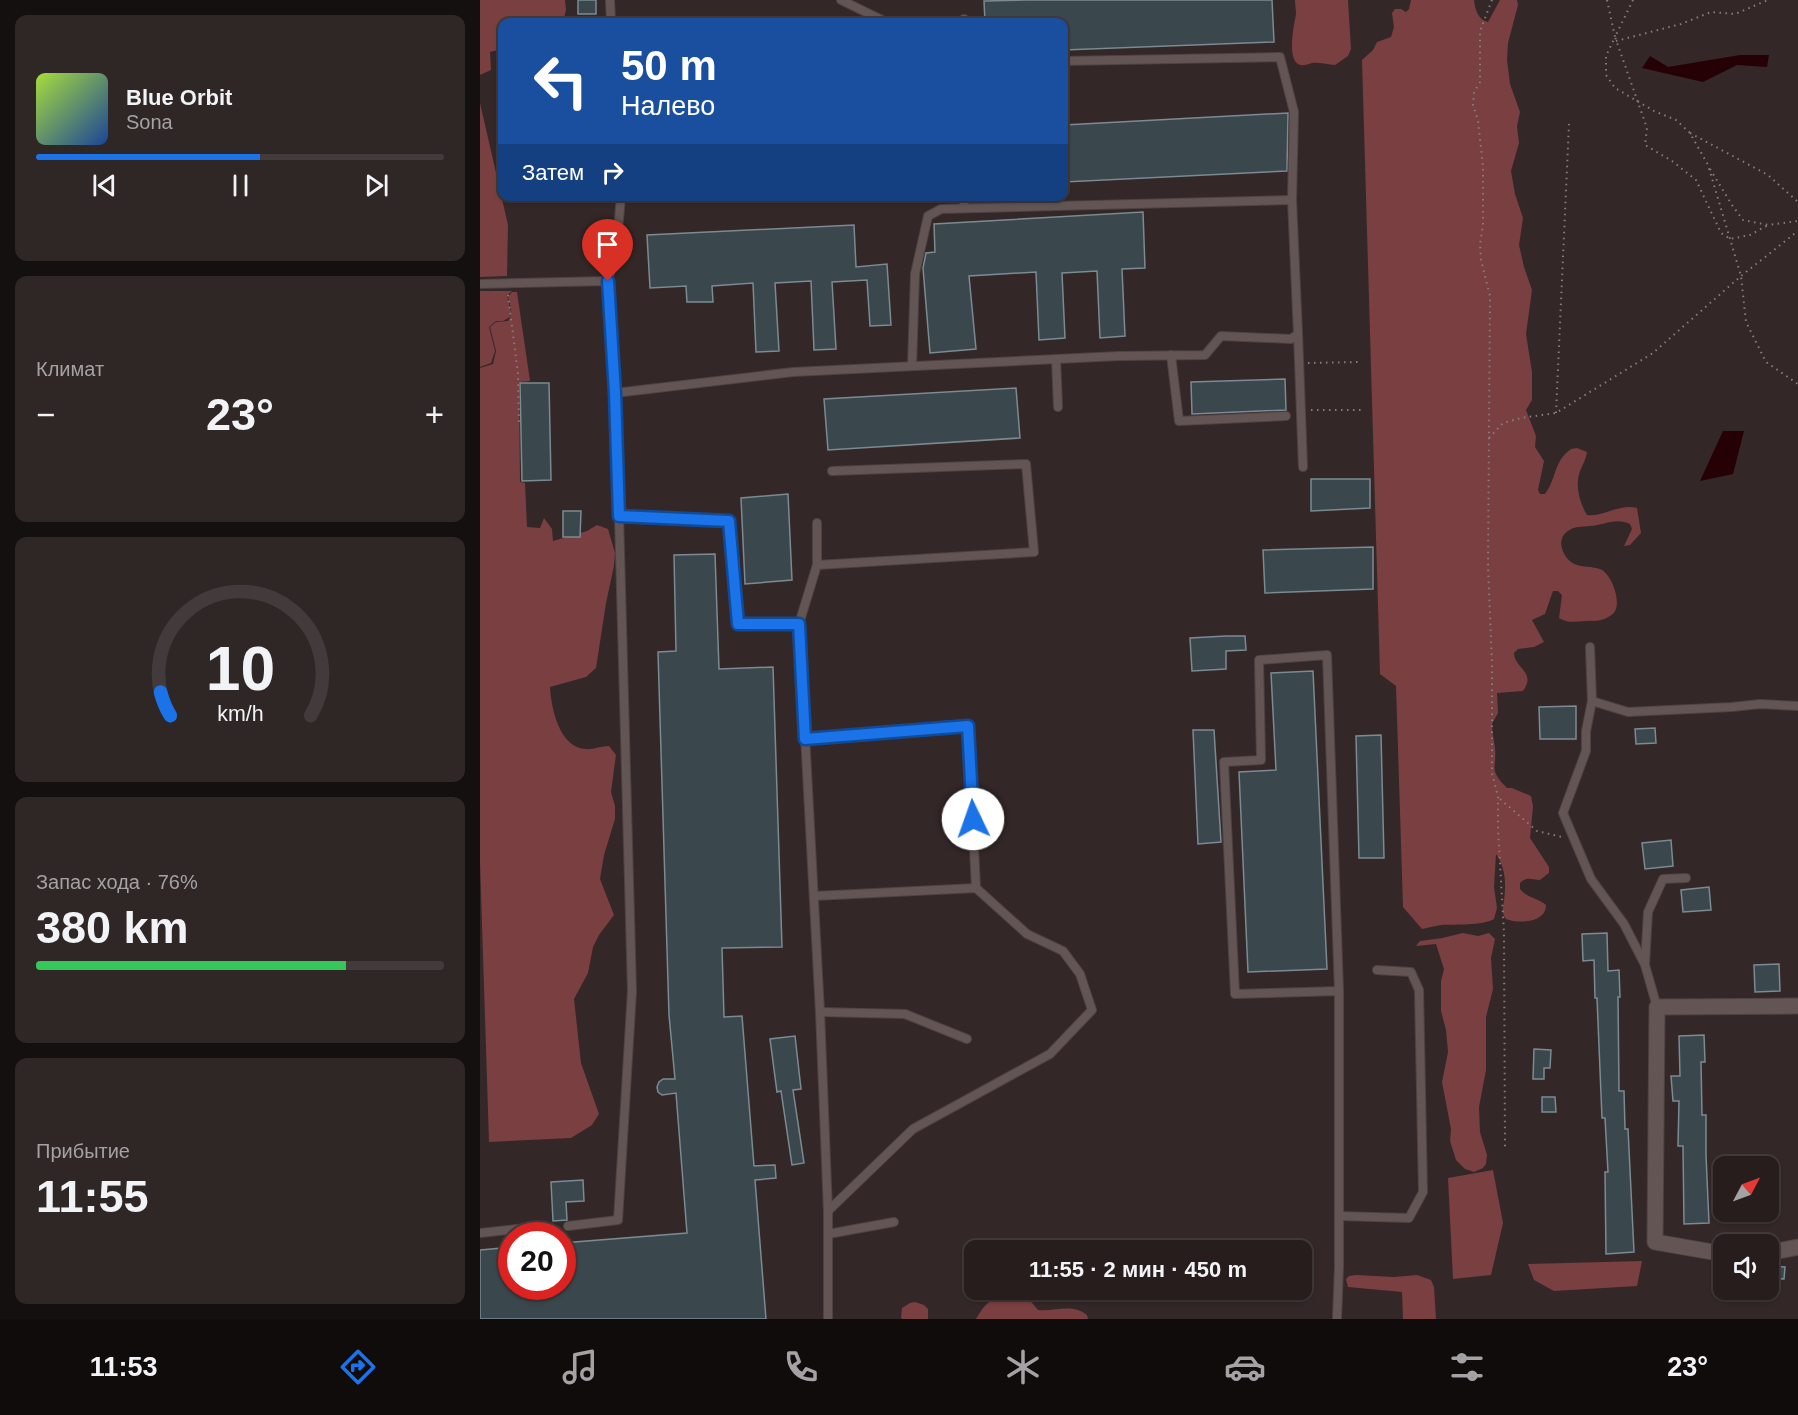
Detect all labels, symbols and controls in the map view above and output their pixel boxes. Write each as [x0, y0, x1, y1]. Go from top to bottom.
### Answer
icon: left [522, 42, 600, 120]
text: 50 m [621, 42, 717, 89]
text: Blue Orbit [126, 85, 232, 110]
text: Налево [621, 91, 715, 121]
text: Sona [126, 111, 173, 133]
icon: right [596, 156, 629, 189]
text: Затем [522, 160, 584, 185]
icon: previous [88, 169, 121, 202]
icon: pause [224, 169, 257, 202]
icon: next [360, 169, 393, 202]
pin [582, 219, 633, 281]
icon: arrive [591, 228, 624, 261]
text: Климат [36, 358, 104, 380]
text: 23° [206, 389, 274, 440]
text: − [36, 396, 55, 433]
text: + [425, 396, 444, 433]
text: 10 [205, 635, 275, 704]
text: km/h [217, 703, 263, 727]
position arrow [941, 787, 1005, 851]
text: Запас хода · 76% [36, 871, 198, 893]
text: 380 km [36, 902, 189, 953]
text: Прибытие [36, 1140, 130, 1162]
north arrow [1713, 1156, 1779, 1222]
map controls [1713, 1156, 1779, 1300]
text: 11:55 [36, 1171, 149, 1222]
speed limit sign: 20 [498, 1222, 576, 1300]
button: sound [1713, 1234, 1779, 1300]
text: 11:55 · 2 мин · 450 m [1029, 1257, 1247, 1282]
icon: directions [337, 1346, 379, 1388]
icon: music [559, 1346, 601, 1388]
icon: phone [780, 1346, 822, 1388]
icon: climate [1002, 1346, 1044, 1388]
icon: car [1224, 1346, 1266, 1388]
icon: filters [1446, 1346, 1488, 1388]
text: 11:53 [90, 1352, 157, 1382]
text: 23° [1667, 1352, 1708, 1382]

